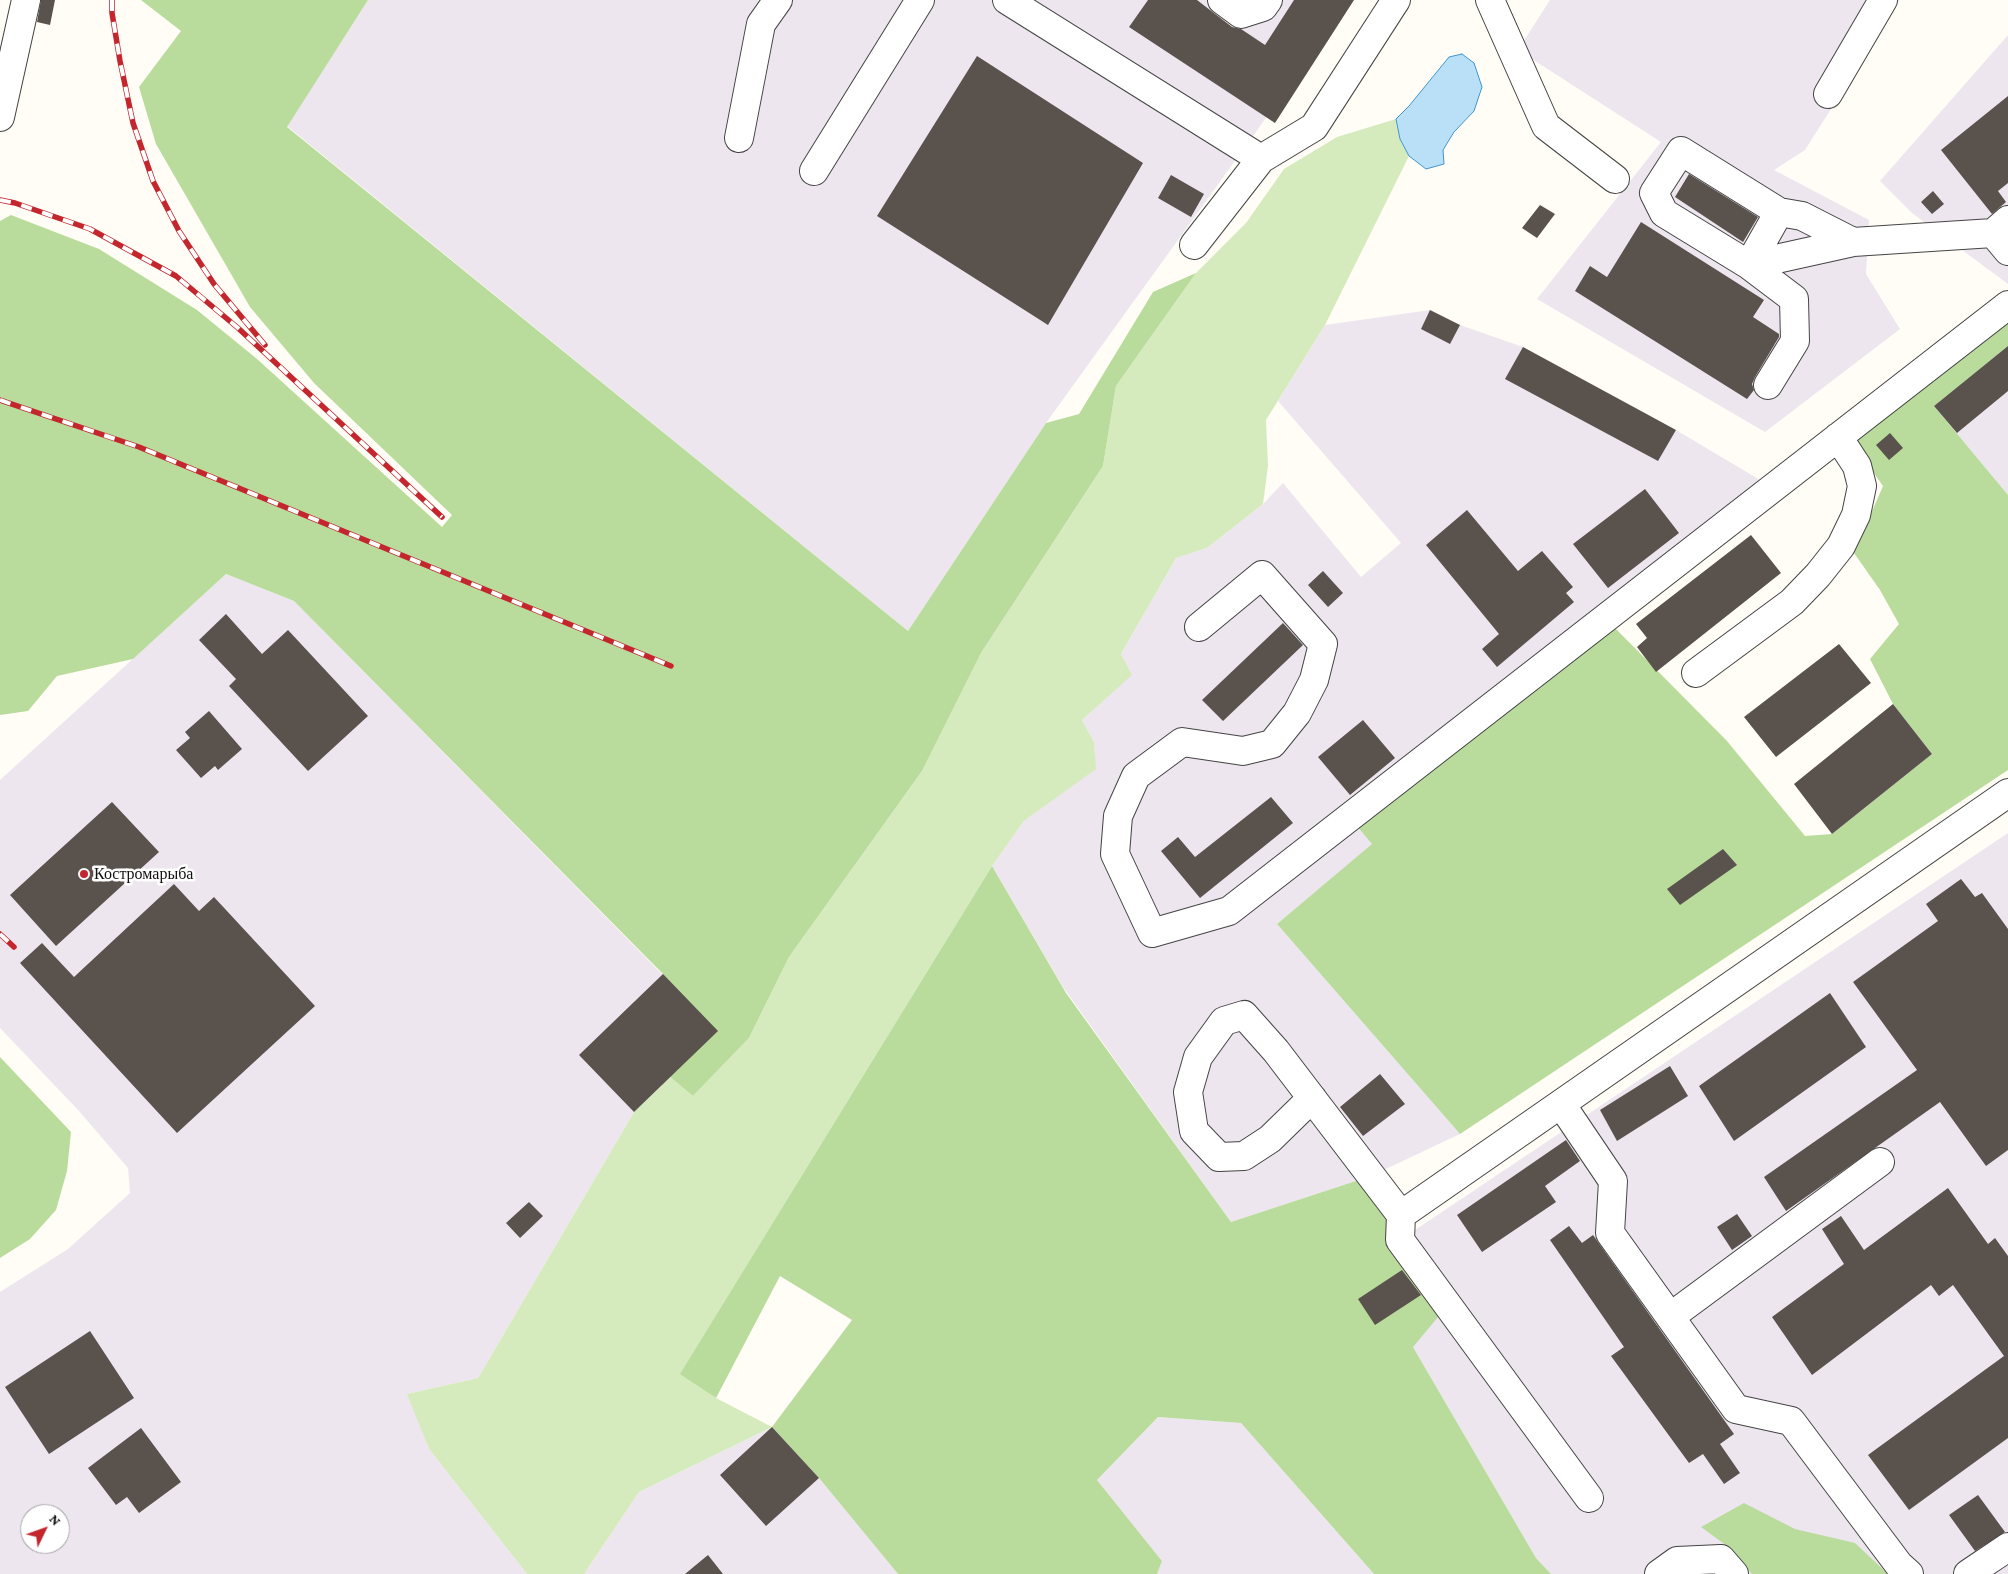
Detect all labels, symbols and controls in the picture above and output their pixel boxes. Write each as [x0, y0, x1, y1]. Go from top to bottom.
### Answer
place label: Костромарыба [94, 864, 193, 884]
marker: Костромарыба [78, 868, 90, 880]
north arrow [20, 1504, 70, 1554]
text: N [46, 1511, 65, 1529]

